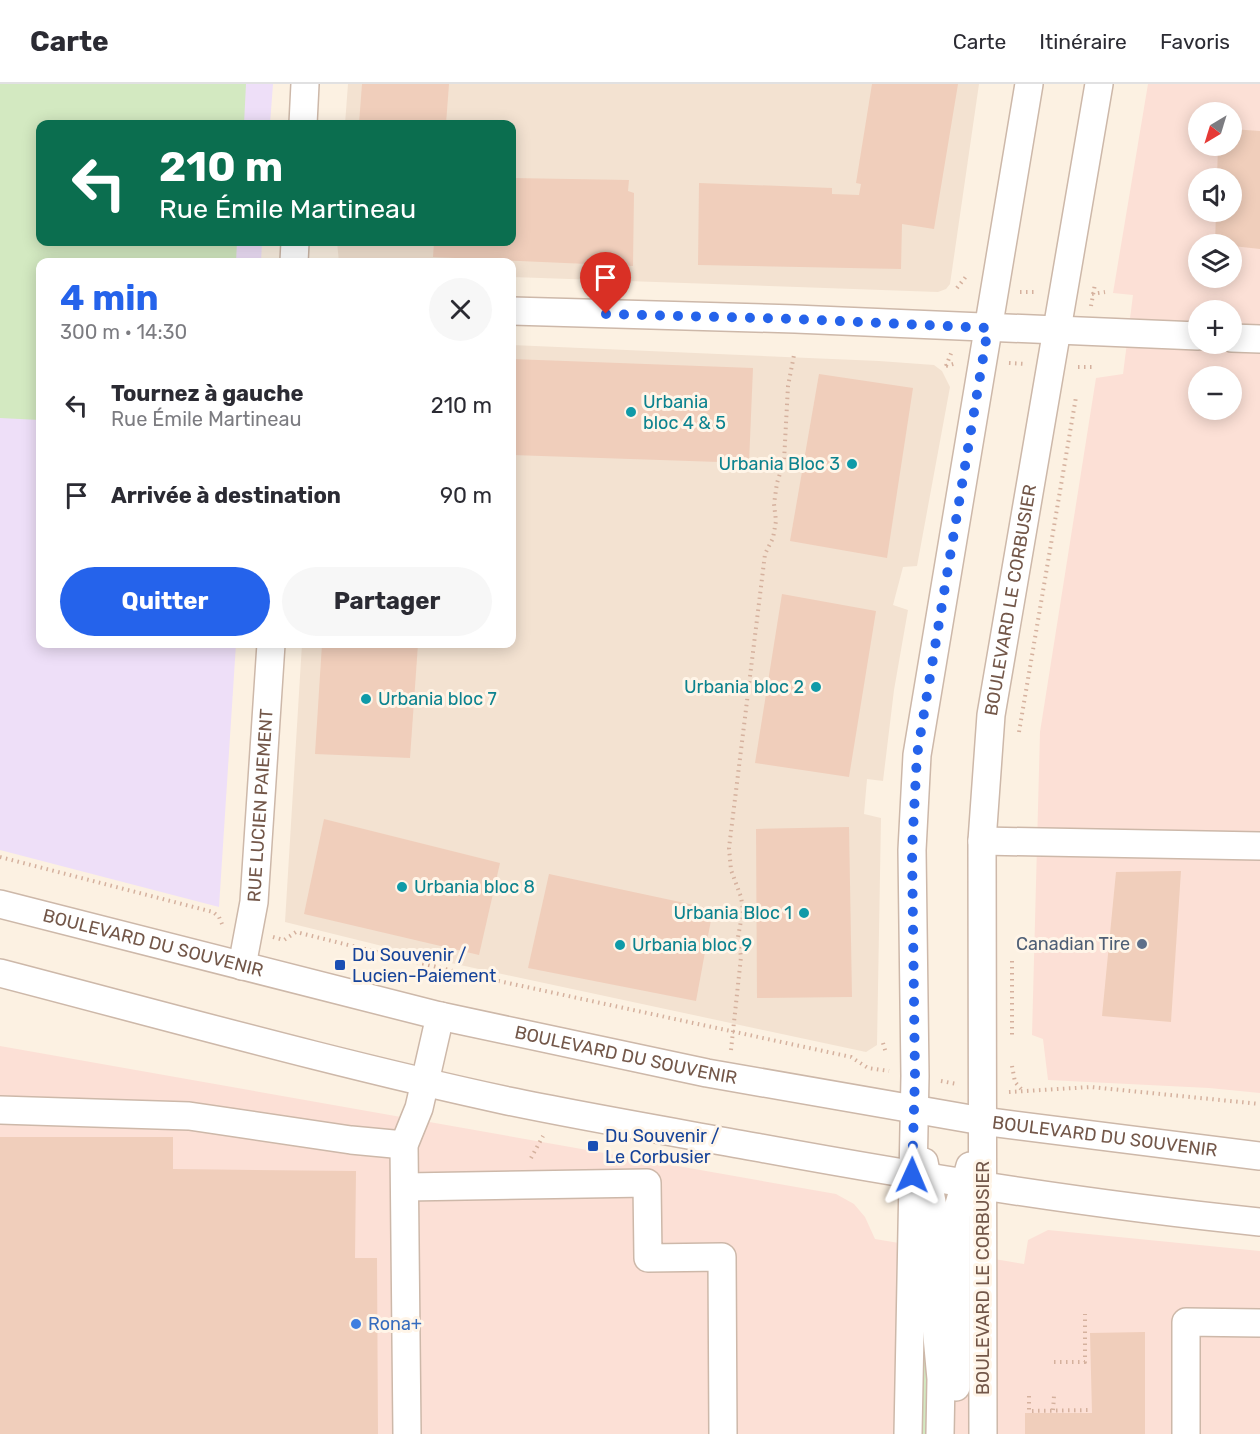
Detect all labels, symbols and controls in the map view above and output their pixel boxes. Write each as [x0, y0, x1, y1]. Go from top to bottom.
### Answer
text: Carte [30, 25, 109, 58]
text: Carte [953, 29, 1006, 54]
text: Itinéraire [1039, 29, 1127, 54]
text: Favoris [1160, 29, 1230, 54]
north arrow [1188, 102, 1242, 156]
map controls [1188, 102, 1242, 420]
text: 210 m [159, 142, 283, 192]
icon: left [60, 144, 138, 222]
button: sound [1188, 168, 1242, 222]
text: Rue Émile Martineau [159, 193, 416, 225]
button: layers [1188, 234, 1242, 288]
pin [580, 252, 631, 314]
icon: arrive [589, 261, 622, 294]
text: 4 min [60, 276, 159, 319]
button: close [429, 278, 492, 341]
button: + [1188, 300, 1242, 354]
text: 300 m · 14:30 [60, 320, 187, 344]
button: − [1188, 366, 1242, 420]
text: Tournez à gauche [111, 380, 304, 407]
icon: left [60, 389, 93, 422]
place label: Urbania bloc 4 & 5 [643, 391, 726, 434]
text: 210 m [431, 392, 492, 419]
marker: Urbania bloc 4 & 5 [624, 405, 638, 419]
text: Rue Émile Martineau [111, 407, 302, 431]
place label: Urbania Bloc 3 [718, 453, 840, 475]
marker: Urbania Bloc 3 [845, 457, 859, 471]
icon: arrive [60, 479, 93, 512]
text: Arrivée à destination [111, 482, 341, 509]
text: 90 m [440, 482, 492, 509]
street label: BOULEVARD LE CORBUSIER [980, 482, 1041, 717]
button: Quitter [60, 567, 270, 636]
button: Partager [282, 567, 492, 636]
place label: Urbania bloc 2 [684, 676, 804, 698]
marker: Urbania bloc 2 [809, 680, 823, 694]
place label: Urbania bloc 7 [378, 688, 497, 710]
marker: Urbania bloc 7 [359, 692, 373, 706]
street label: RUE LUCIEN PAIEMENT [243, 708, 278, 903]
place label: Urbania bloc 8 [414, 876, 535, 898]
marker: Urbania bloc 8 [395, 880, 409, 894]
place label: Urbania Bloc 1 [674, 902, 792, 924]
street label: BOULEVARD DU SOUVENIR [41, 904, 266, 982]
marker: Urbania Bloc 1 [797, 906, 811, 920]
place label: Canadian Tire [1016, 933, 1130, 955]
place label: Urbania bloc 9 [632, 934, 752, 956]
marker: Canadian Tire [1135, 937, 1149, 951]
marker: Urbania bloc 9 [613, 938, 627, 952]
place label: Du Souvenir / Lucien-Paiement [352, 944, 496, 987]
marker: Du Souvenir / Lucien-Paiement [333, 958, 347, 972]
street label: BOULEVARD DU SOUVENIR [513, 1021, 739, 1089]
street label: BOULEVARD DU SOUVENIR [991, 1111, 1219, 1162]
place label: Du Souvenir / Le Corbusier [605, 1125, 720, 1168]
marker: Du Souvenir / Le Corbusier [586, 1139, 600, 1153]
position arrow [880, 1143, 944, 1207]
street label: BOULEVARD LE CORBUSIER [972, 1161, 994, 1395]
place label: Rona+ [368, 1313, 422, 1335]
marker: Rona+ [349, 1317, 363, 1331]

